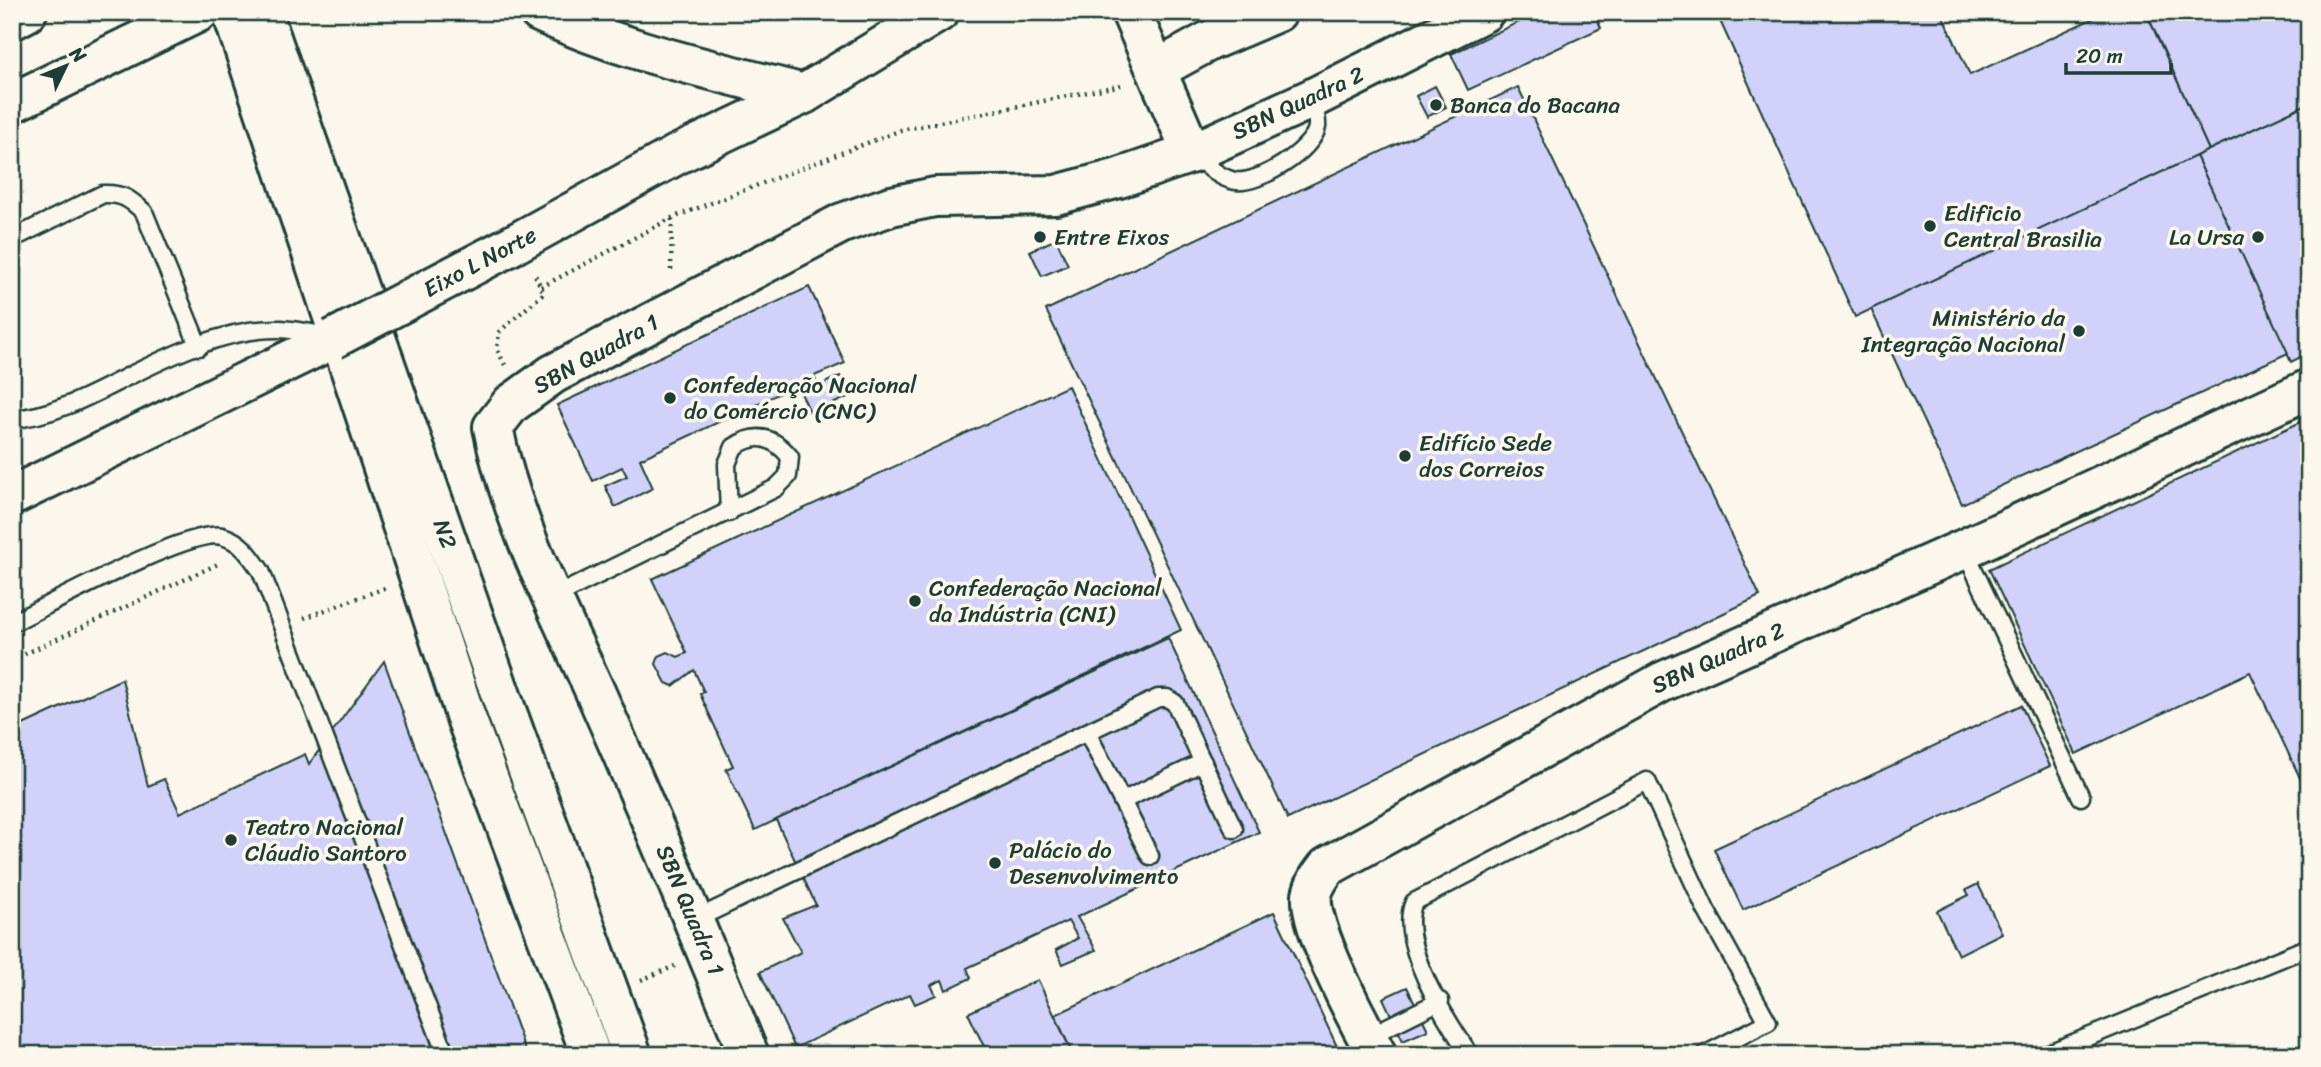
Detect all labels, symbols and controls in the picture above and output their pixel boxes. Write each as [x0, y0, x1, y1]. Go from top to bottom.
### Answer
north arrow [32, 32, 102, 102]
scale bar [2066, 32, 2170, 76]
text: 20 m [2076, 37, 2123, 75]
text: N [61, 38, 95, 71]
street label: SBN Quadra 2 [1225, 54, 1371, 152]
place label: Banca do Bacana [1450, 85, 1620, 126]
marker: Banca do Bacana [1428, 97, 1444, 113]
place label: Edificio Central Brasilia [1944, 193, 2102, 260]
street label: Eixo L Norte [416, 215, 545, 309]
place label: Entre Eixos [1054, 217, 1170, 258]
place label: La Ursa [2169, 217, 2244, 258]
marker: Edificio Central Brasilia [1922, 218, 1938, 234]
marker: Entre Eixos [1032, 229, 1048, 245]
marker: La Ursa [2250, 229, 2266, 245]
place label: Ministério da Integração Nacional [1860, 298, 2065, 365]
street label: SBN Quadra 1 [525, 302, 667, 406]
marker: Ministério da Integração Nacional [2071, 323, 2087, 339]
place label: Confederação Nacional do Comércio (CNC) [684, 365, 917, 432]
marker: Confederação Nacional do Comércio (CNC) [662, 390, 678, 406]
place label: Edifício Sede dos Correios [1419, 423, 1552, 490]
marker: Edifício Sede dos Correios [1397, 448, 1413, 464]
street label: N2 [421, 514, 469, 554]
place label: Confederação Nacional da Indústria (CNI) [929, 568, 1162, 635]
marker: Confederação Nacional da Indústria (CNI) [907, 593, 923, 609]
street label: SBN Quadra 2 [1645, 610, 1791, 706]
place label: Teatro Nacional Cláudio Santoro [245, 807, 407, 874]
place label: Palácio do Desenvolvimento [1009, 830, 1178, 897]
marker: Teatro Nacional Cláudio Santoro [223, 832, 239, 848]
street label: SBN Quadra 1 [644, 838, 736, 982]
marker: Palácio do Desenvolvimento [987, 855, 1003, 871]

